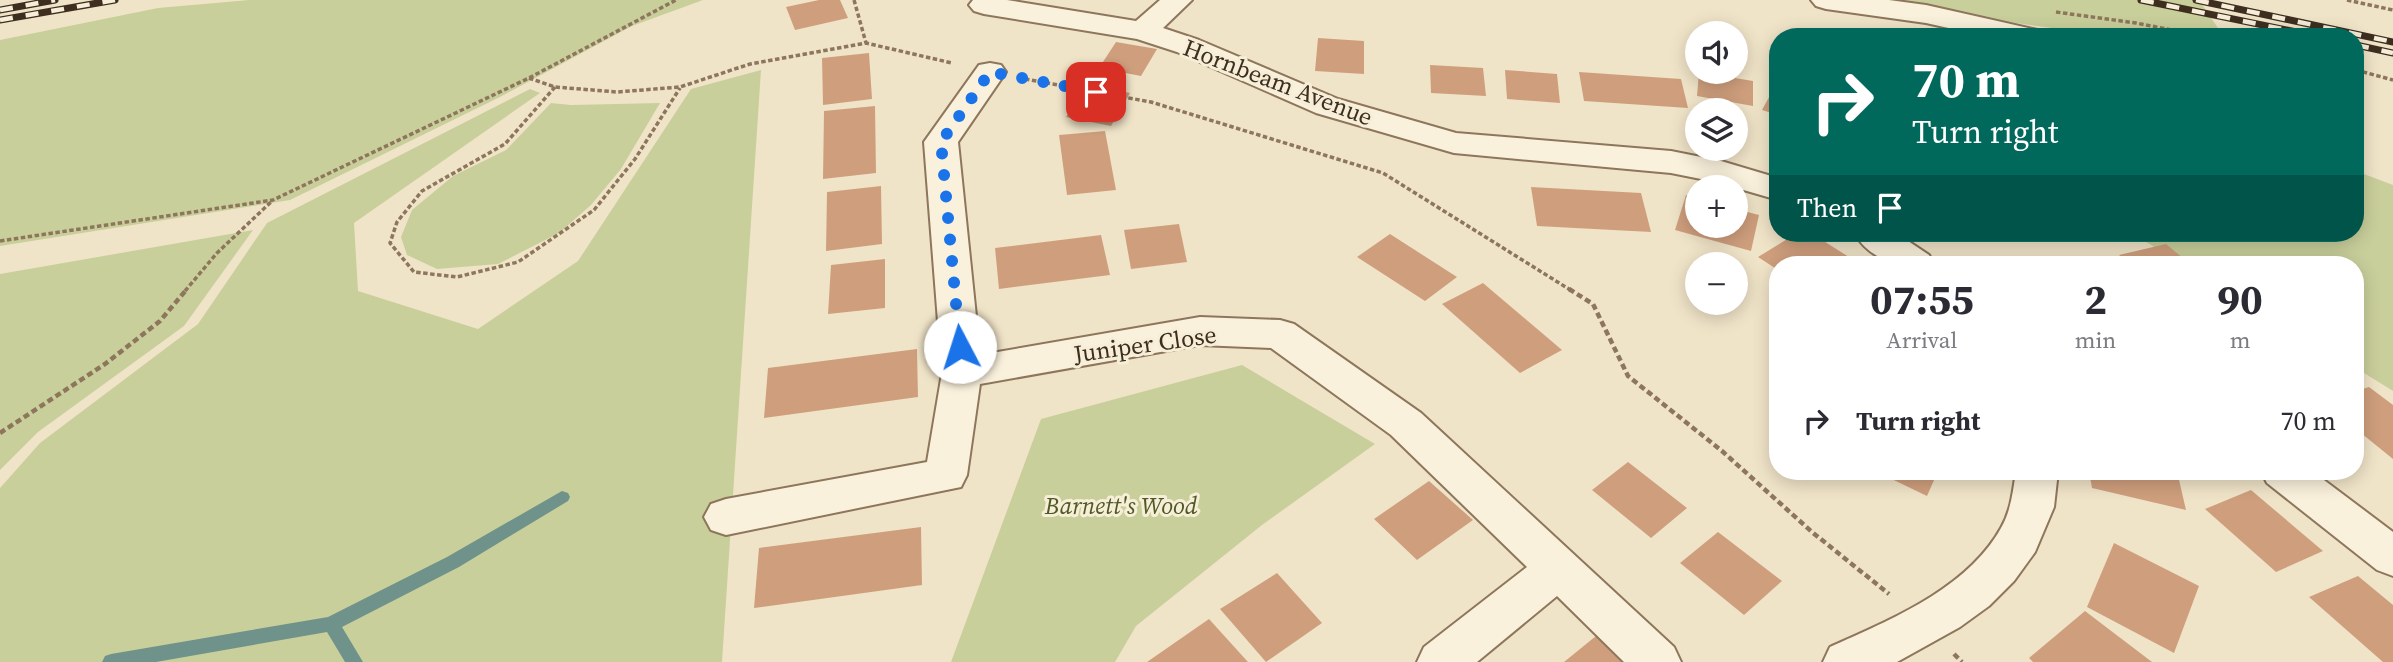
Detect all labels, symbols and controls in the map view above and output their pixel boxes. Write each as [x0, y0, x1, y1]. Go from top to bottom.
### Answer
map controls [1685, 21, 1748, 315]
button: sound [1685, 21, 1748, 84]
street label: Hornbeam Avenue [1179, 31, 1377, 133]
text: 70 m [1912, 46, 2020, 113]
icon: right [1797, 56, 1888, 147]
pin [1066, 62, 1126, 122]
icon: arrive [1077, 73, 1115, 111]
button: layers [1685, 98, 1748, 161]
text: Turn right [1912, 110, 2058, 154]
button: + [1685, 175, 1748, 238]
icon: arrive [1871, 189, 1909, 227]
text: Then [1797, 190, 1857, 226]
button: − [1685, 252, 1748, 315]
text: 07:55 [1870, 270, 1974, 328]
text: 2 [2084, 270, 2107, 328]
text: 90 [2217, 270, 2263, 328]
position arrow [923, 310, 997, 384]
street label: Juniper Close [1071, 318, 1219, 370]
text: Arrival [1886, 324, 1957, 356]
text: min [2075, 324, 2116, 356]
text: m [2230, 324, 2250, 356]
icon: right [1797, 402, 1835, 440]
text: Turn right [1856, 403, 1980, 439]
text: 70 m [2281, 403, 2336, 439]
park label: Barnett's Wood [1044, 489, 1198, 522]

